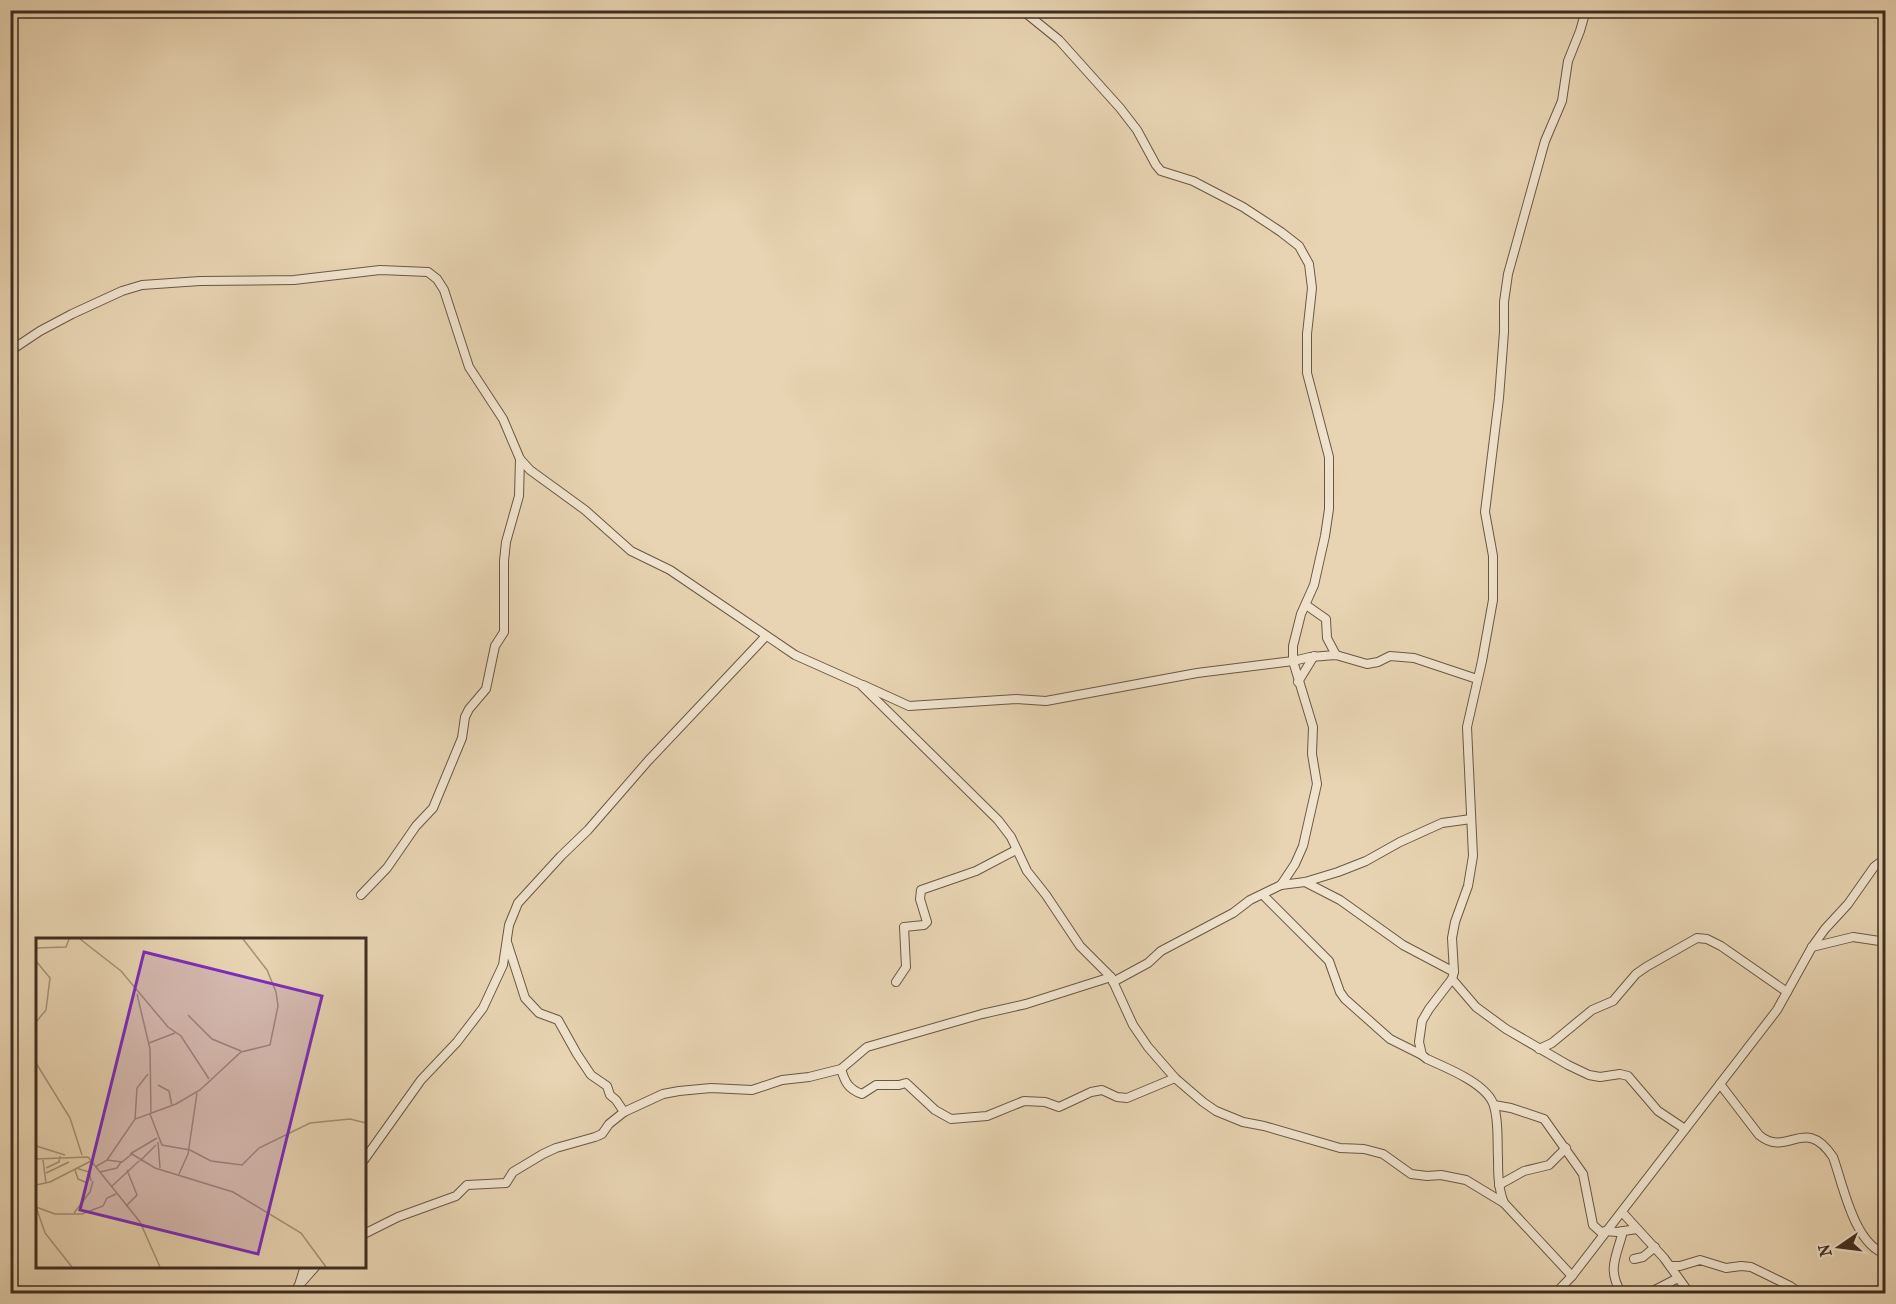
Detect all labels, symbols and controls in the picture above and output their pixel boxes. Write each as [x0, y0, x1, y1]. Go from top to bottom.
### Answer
inset map [36, 938, 366, 1268]
north arrow [1809, 1217, 1869, 1277]
text: N [1814, 1241, 1836, 1259]

